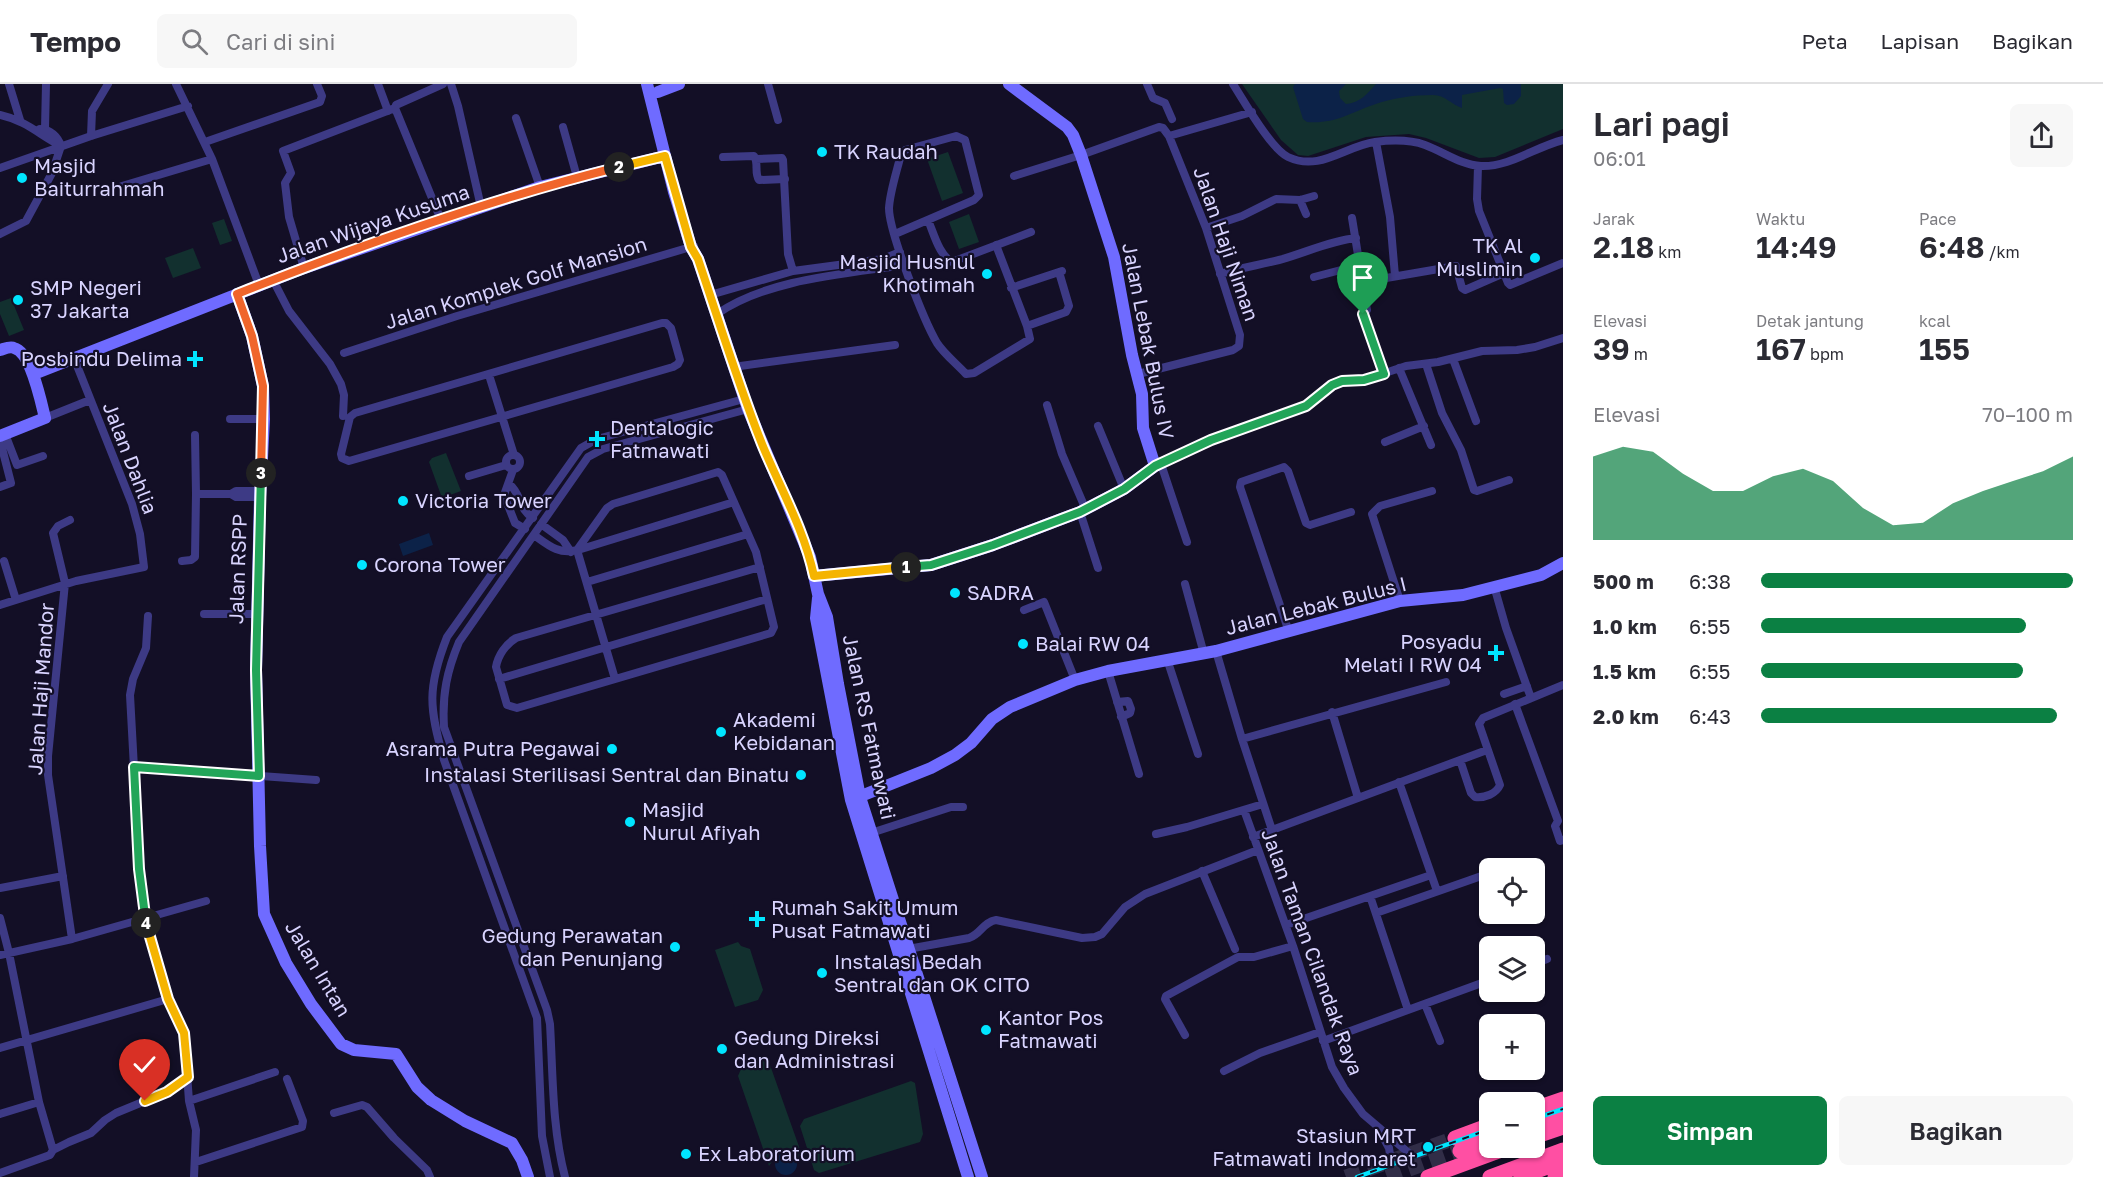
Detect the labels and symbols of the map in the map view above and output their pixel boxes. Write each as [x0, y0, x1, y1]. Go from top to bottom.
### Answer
place label: TK Raudah [834, 139, 938, 163]
marker: TK Raudah [815, 145, 829, 159]
pin: 2 [604, 152, 634, 182]
place label: Masjid Baiturrahmah [34, 153, 164, 200]
street label: Jalan Haji Niman [1189, 163, 1265, 324]
marker: Masjid Baiturrahmah [15, 171, 29, 185]
street label: Jalan Wijaya Kusuma [273, 179, 472, 267]
street label: Jalan Komplek Golf Mansion [382, 231, 649, 333]
place label: TK Al Muslimin [1436, 233, 1523, 280]
street label: Jalan Lebak Bulus IV [1118, 241, 1180, 441]
place label: Masjid Husnul Khotimah [839, 249, 975, 296]
marker: TK Al Muslimin [1528, 251, 1542, 265]
pin [1337, 252, 1388, 314]
marker: Masjid Husnul Khotimah [980, 267, 994, 281]
place label: SMP Negeri 37 Jakarta [30, 275, 142, 322]
marker: SMP Negeri 37 Jakarta [11, 293, 25, 307]
place label: Posbindu Delima [21, 346, 182, 370]
marker: Posbindu Delima [186, 350, 204, 368]
street label: Jalan Dahlia [99, 398, 163, 517]
place label: Dentalogic Fatmawati [610, 415, 714, 462]
marker: Dentalogic Fatmawati [588, 430, 606, 448]
pin: 3 [246, 458, 276, 488]
place label: Victoria Tower [415, 488, 552, 512]
marker: Victoria Tower [396, 494, 410, 508]
street label: Jalan RSPP [223, 514, 251, 624]
place label: Corona Tower [374, 552, 506, 576]
pin: 1 [891, 552, 921, 582]
marker: Corona Tower [355, 558, 369, 572]
street label: Jalan Lebak Bulus I [1223, 571, 1409, 639]
place label: SADRA [967, 580, 1034, 604]
marker: SADRA [948, 586, 962, 600]
street label: Jalan Haji Mandor [22, 602, 58, 776]
place label: Posyadu Melati I RW 04 [1344, 629, 1482, 676]
place label: Balai RW 04 [1035, 631, 1150, 655]
street label: Jalan RS Fatmawati [839, 632, 901, 821]
marker: Balai RW 04 [1016, 637, 1030, 651]
marker: Posyadu Melati I RW 04 [1487, 644, 1505, 662]
place label: Akademi Kebidanan [733, 707, 835, 754]
marker: Akademi Kebidanan [714, 725, 728, 739]
place label: Asrama Putra Pegawai [386, 736, 600, 760]
marker: Asrama Putra Pegawai [605, 742, 619, 756]
place label: Instalasi Sterilisasi Sentral dan Binatu [424, 762, 789, 786]
marker: Instalasi Sterilisasi Sentral dan Binatu [794, 768, 808, 782]
place label: Masjid Nurul Afiyah [642, 797, 760, 844]
marker: Masjid Nurul Afiyah [623, 815, 637, 829]
street label: Jalan Taman Cilandak Raya [1257, 825, 1369, 1078]
place label: Rumah Sakit Umum Pusat Fatmawati [771, 895, 958, 942]
pin: 4 [131, 908, 161, 938]
marker: Rumah Sakit Umum Pusat Fatmawati [748, 910, 766, 928]
street label: Jalan Intan [281, 916, 357, 1021]
place label: Gedung Perawatan dan Penunjang [482, 923, 663, 970]
marker: Gedung Perawatan dan Penunjang [668, 940, 682, 954]
place label: Instalasi Bedah Sentral dan OK CITO [834, 949, 1030, 996]
marker: Instalasi Bedah Sentral dan OK CITO [815, 966, 829, 980]
place label: Kantor Pos Fatmawati [998, 1005, 1103, 1052]
marker: Kantor Pos Fatmawati [979, 1023, 993, 1037]
place label: Gedung Direksi dan Administrasi [734, 1025, 895, 1072]
pin [119, 1039, 170, 1101]
marker: Gedung Direksi dan Administrasi [715, 1042, 729, 1056]
place label: Stasiun MRT Fatmawati Indomaret [1212, 1123, 1416, 1170]
marker: Stasiun MRT Fatmawati Indomaret [1421, 1140, 1435, 1154]
place label: Ex Laboratorium [698, 1141, 855, 1165]
marker: Ex Laboratorium [679, 1147, 693, 1161]

